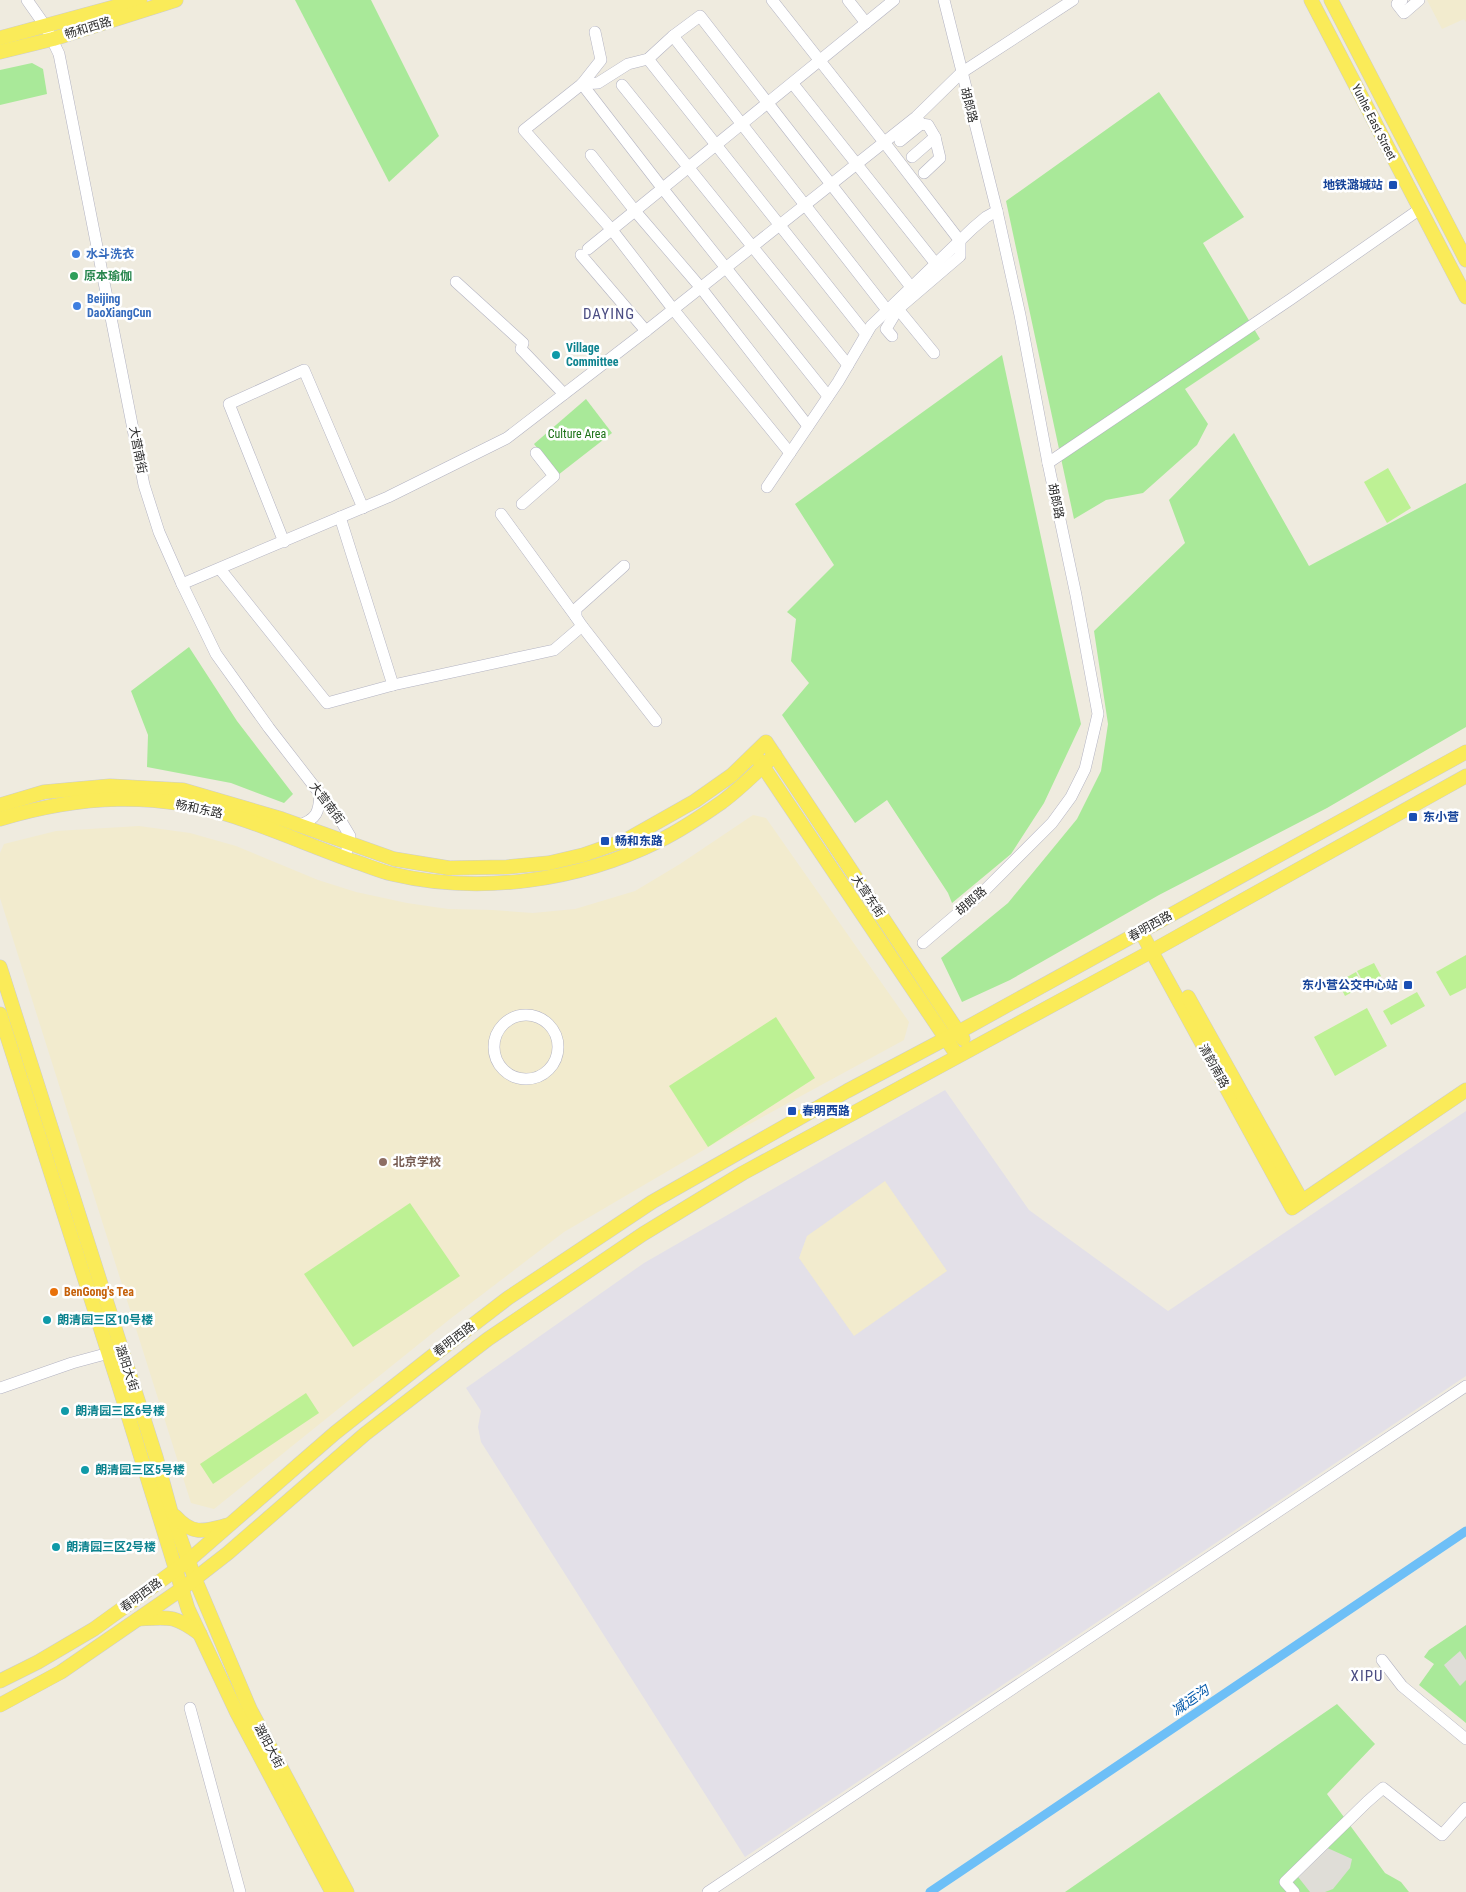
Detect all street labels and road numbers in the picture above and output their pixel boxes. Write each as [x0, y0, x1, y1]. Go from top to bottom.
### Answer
street label: 畅和西路 [63, 14, 113, 42]
street label: Yunhe East Street [1349, 82, 1399, 163]
street label: 胡郎路 [958, 86, 980, 124]
street label: 大营南街 [127, 425, 149, 475]
street label: 胡郎路 [1045, 482, 1067, 520]
street label: 大营南街 [307, 780, 347, 826]
street label: 畅和东路 [174, 797, 224, 821]
street label: 大营东街 [849, 872, 887, 920]
street label: 胡郎路 [953, 884, 989, 918]
street label: 春明西路 [1126, 908, 1174, 944]
street label: 清韵南路 [1196, 1042, 1232, 1090]
street label: 春明西路 [431, 1319, 477, 1359]
street label: 潞阳大街 [113, 1343, 141, 1393]
street label: 春明西路 [117, 1575, 165, 1615]
street label: 潞阳大街 [252, 1722, 286, 1770]

